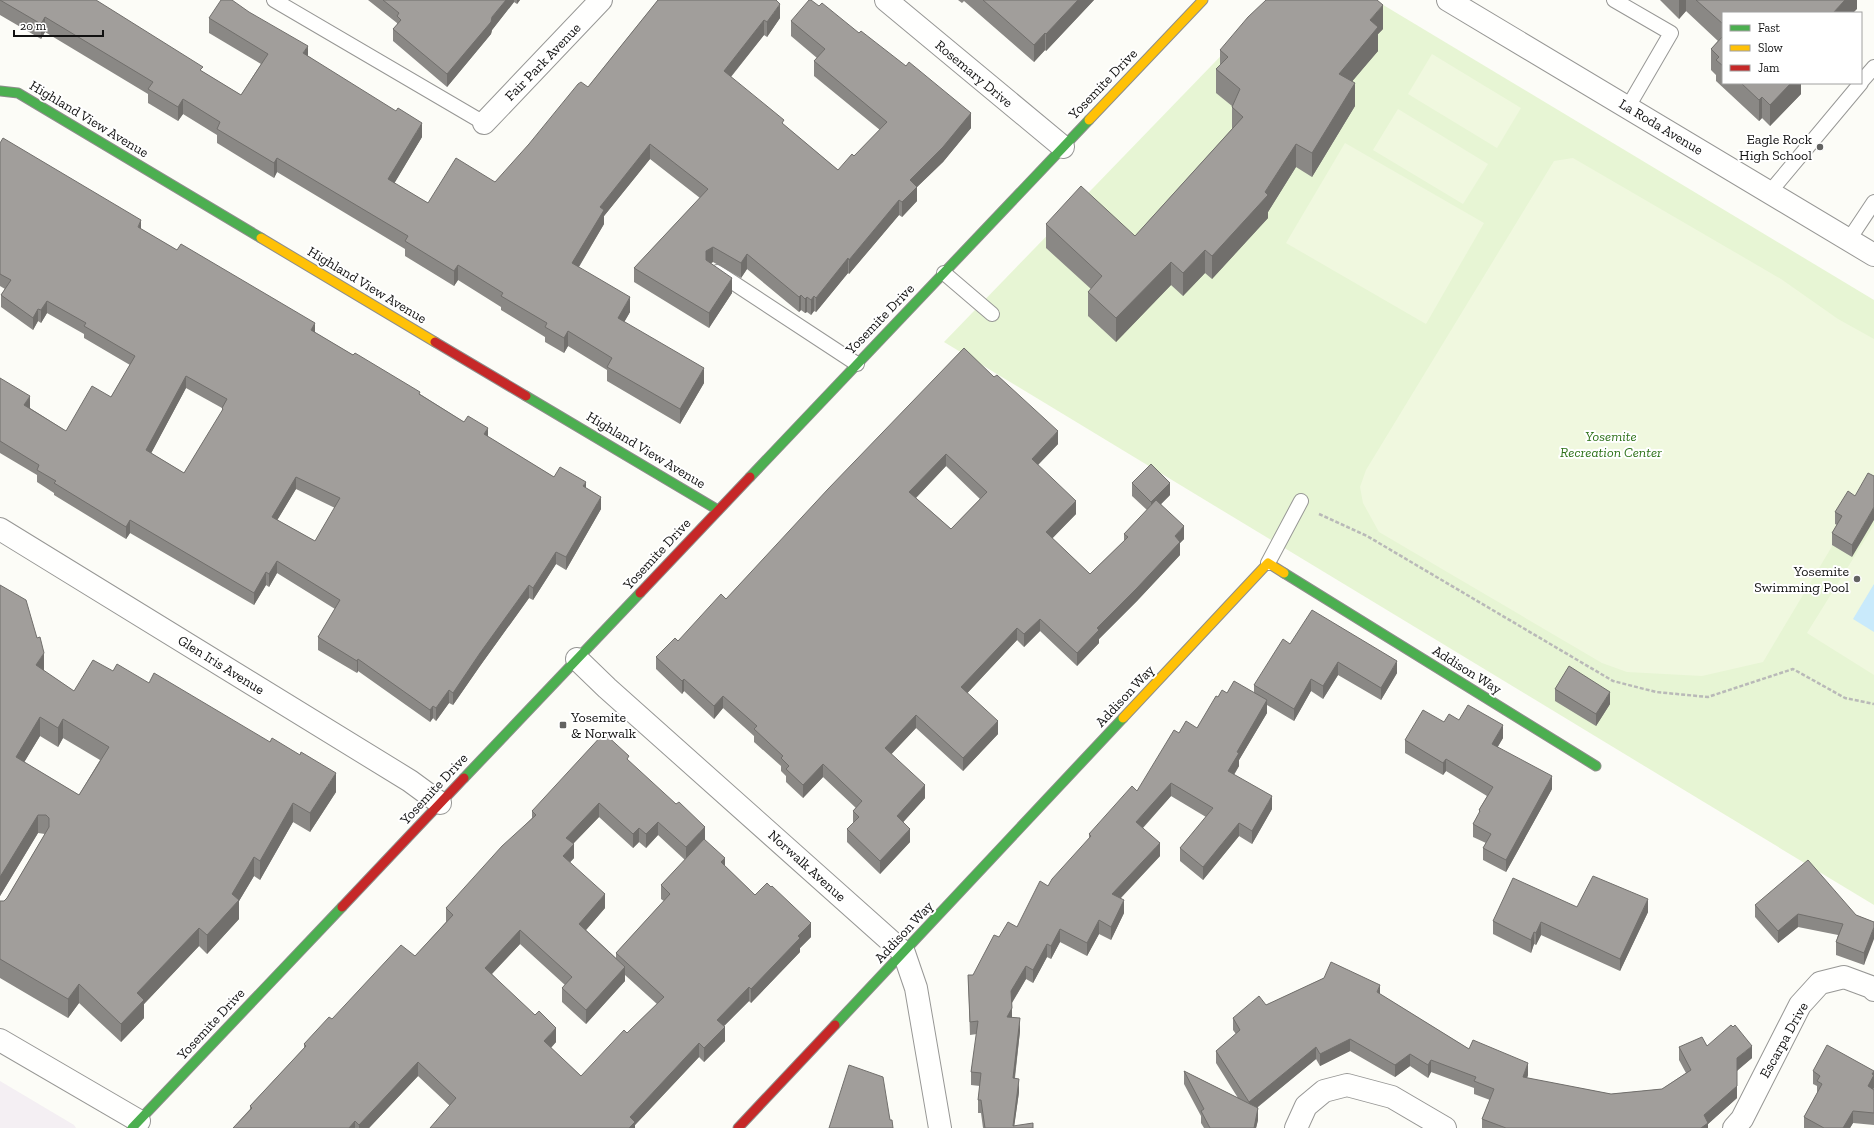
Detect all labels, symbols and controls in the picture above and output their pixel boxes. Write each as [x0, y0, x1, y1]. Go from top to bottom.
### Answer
scale bar [14, 12, 103, 38]
legend [1722, 12, 1862, 84]
text: 20 m [20, 19, 47, 33]
street label: Fair Park Avenue [501, 19, 585, 105]
text: Fast [1758, 21, 1781, 35]
street label: Rosemary Drive [932, 37, 1017, 112]
text: Slow [1758, 41, 1784, 55]
street label: Yosemite Drive [1064, 45, 1141, 123]
text: Jam [1758, 61, 1780, 75]
street label: Highland View Avenue [27, 77, 152, 161]
street label: La Roda Avenue [1616, 95, 1706, 159]
place label: Eagle Rock High School [1739, 131, 1813, 164]
marker: Eagle Rock High School [1815, 142, 1825, 152]
street label: Highland View Avenue [305, 243, 430, 327]
street label: Yosemite Drive [841, 280, 918, 358]
street label: Highland View Avenue [584, 408, 709, 492]
park label: Yosemite Recreation Center [1560, 428, 1662, 461]
street label: Yosemite Drive [619, 515, 695, 594]
place label: Yosemite Swimming Pool [1754, 563, 1849, 596]
marker: Yosemite Swimming Pool [1852, 574, 1862, 584]
street label: Glen Iris Avenue [175, 632, 268, 699]
street label: Addison Way [1429, 642, 1505, 698]
street label: Addison Way [1092, 661, 1158, 730]
place label: Yosemite & Norwalk [570, 709, 637, 742]
marker: Yosemite & Norwalk [558, 720, 568, 730]
street label: Yosemite Drive [396, 750, 472, 829]
street label: Norwalk Avenue [765, 827, 850, 906]
street label: Addison Way [871, 897, 937, 966]
street label: Yosemite Drive [173, 985, 249, 1064]
street label: Escarpa Drive [1756, 999, 1812, 1081]

